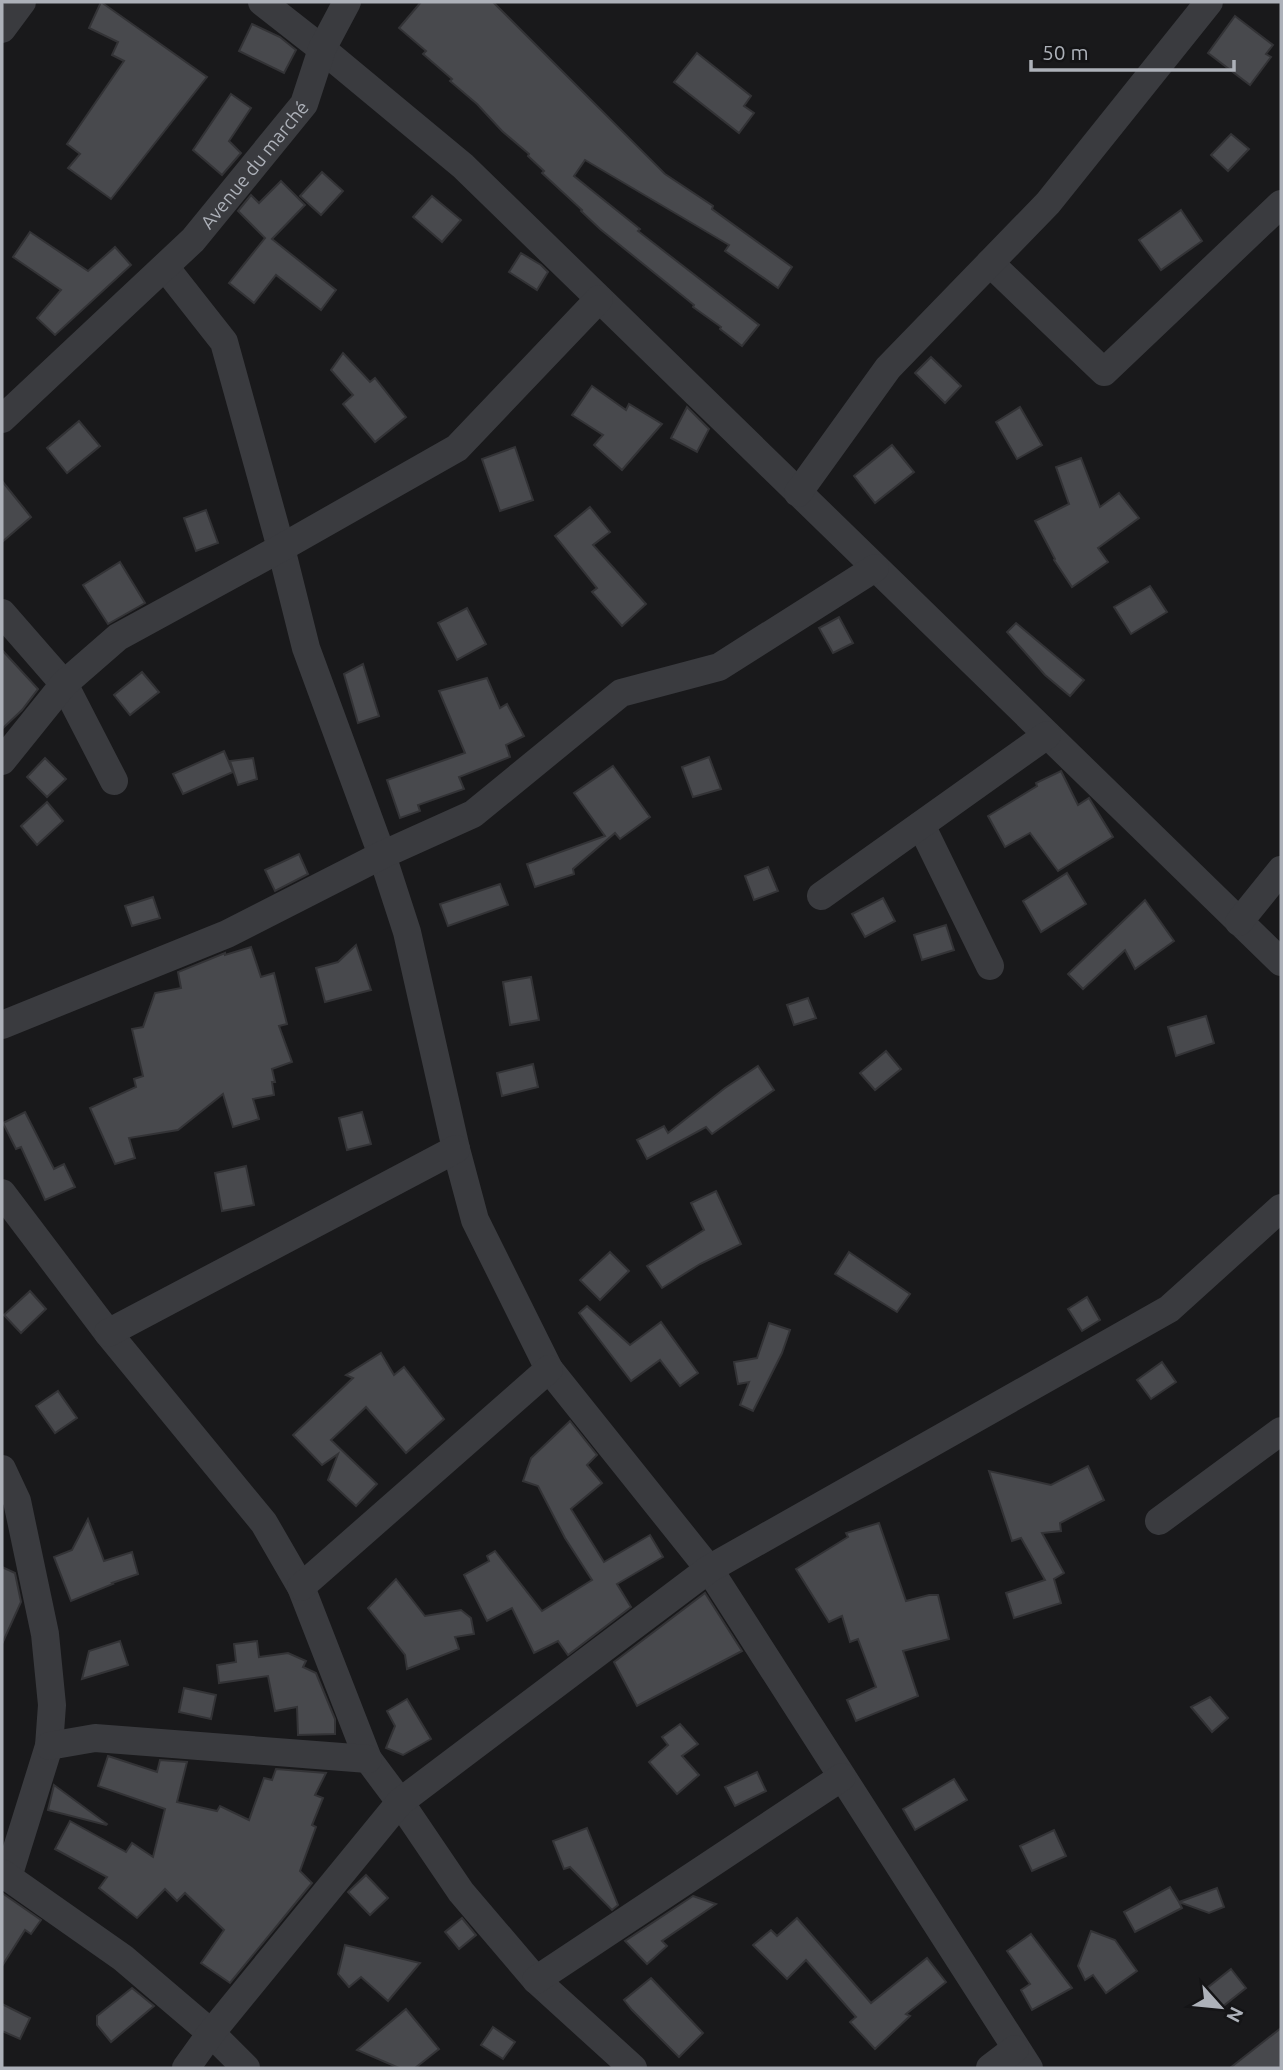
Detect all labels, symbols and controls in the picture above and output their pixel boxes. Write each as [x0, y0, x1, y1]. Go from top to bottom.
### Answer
scale bar [1031, 28, 1234, 72]
text: 50 m [1042, 40, 1089, 64]
street label: Avenue du marché [196, 96, 313, 233]
north arrow [1185, 1972, 1255, 2042]
text: N [1222, 2003, 1248, 2026]

